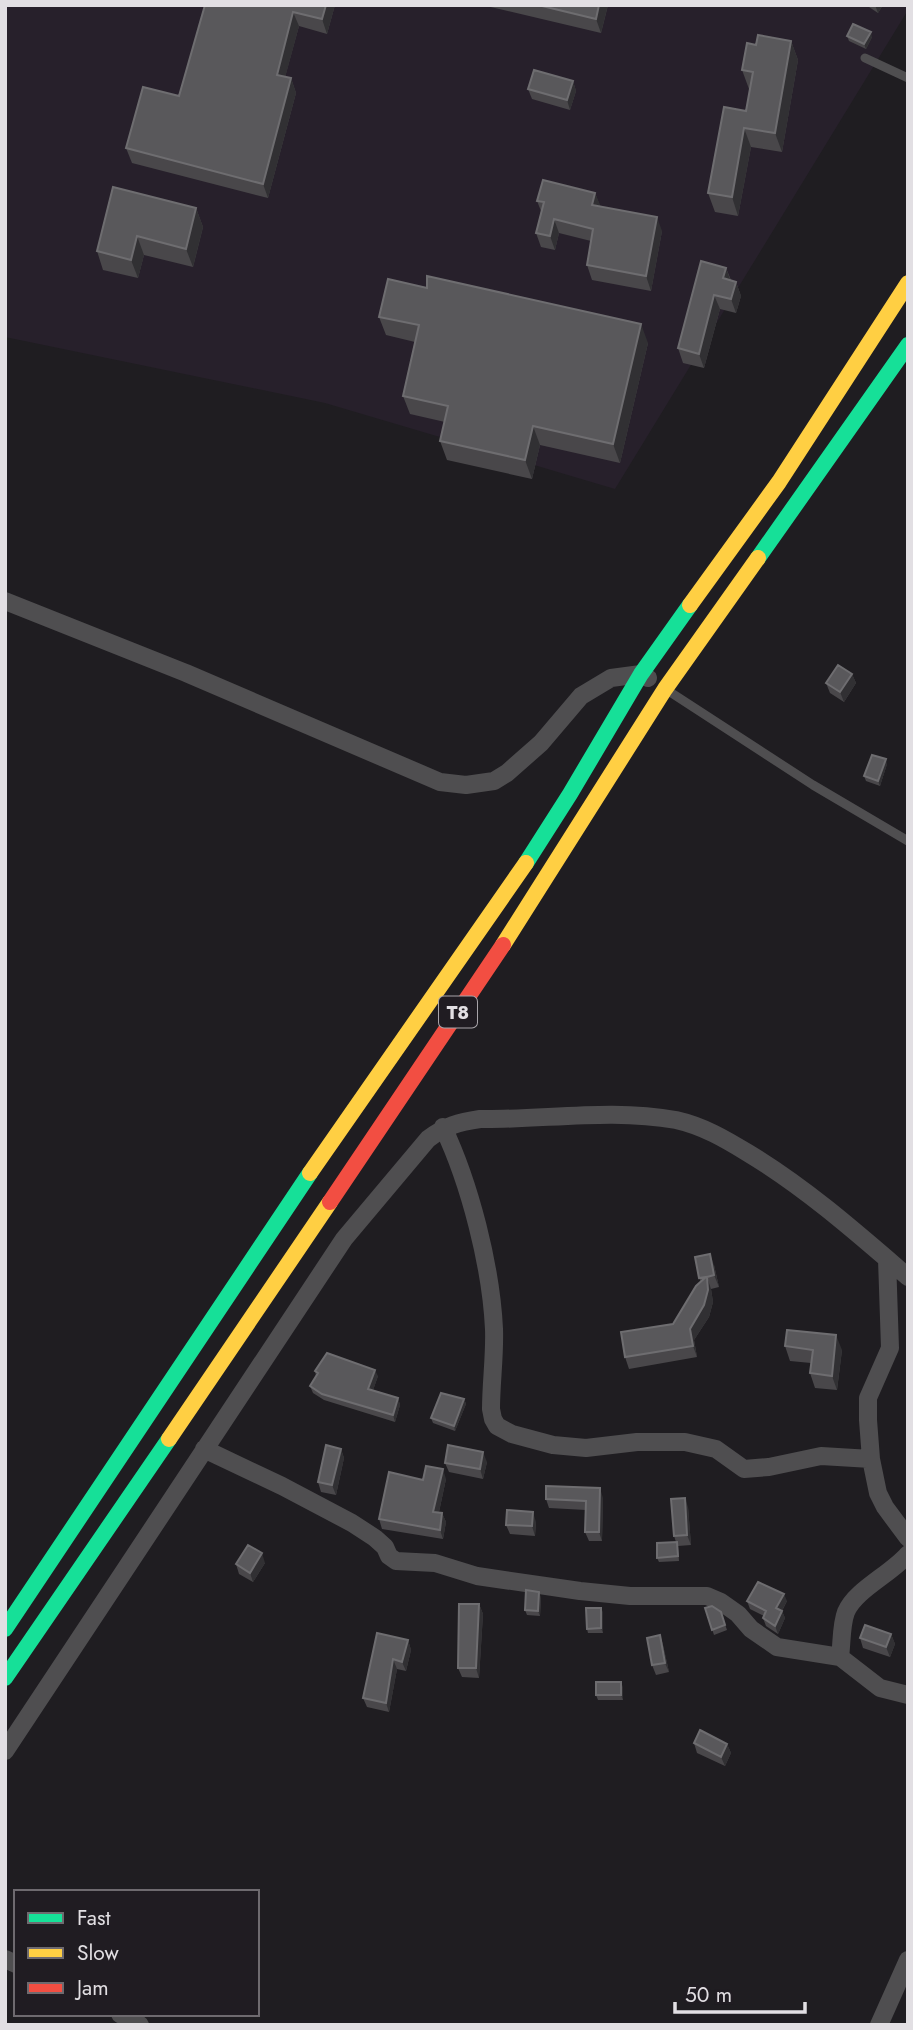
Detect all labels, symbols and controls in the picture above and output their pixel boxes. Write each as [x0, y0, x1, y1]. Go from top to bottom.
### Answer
road number: T8 [439, 996, 477, 1028]
legend [14, 1890, 259, 2016]
text: Fast [77, 1903, 110, 1933]
text: Slow [77, 1938, 119, 1968]
scale bar [675, 1970, 804, 2014]
text: Jam [74, 1973, 109, 2003]
text: 50 m [685, 1980, 732, 2010]

